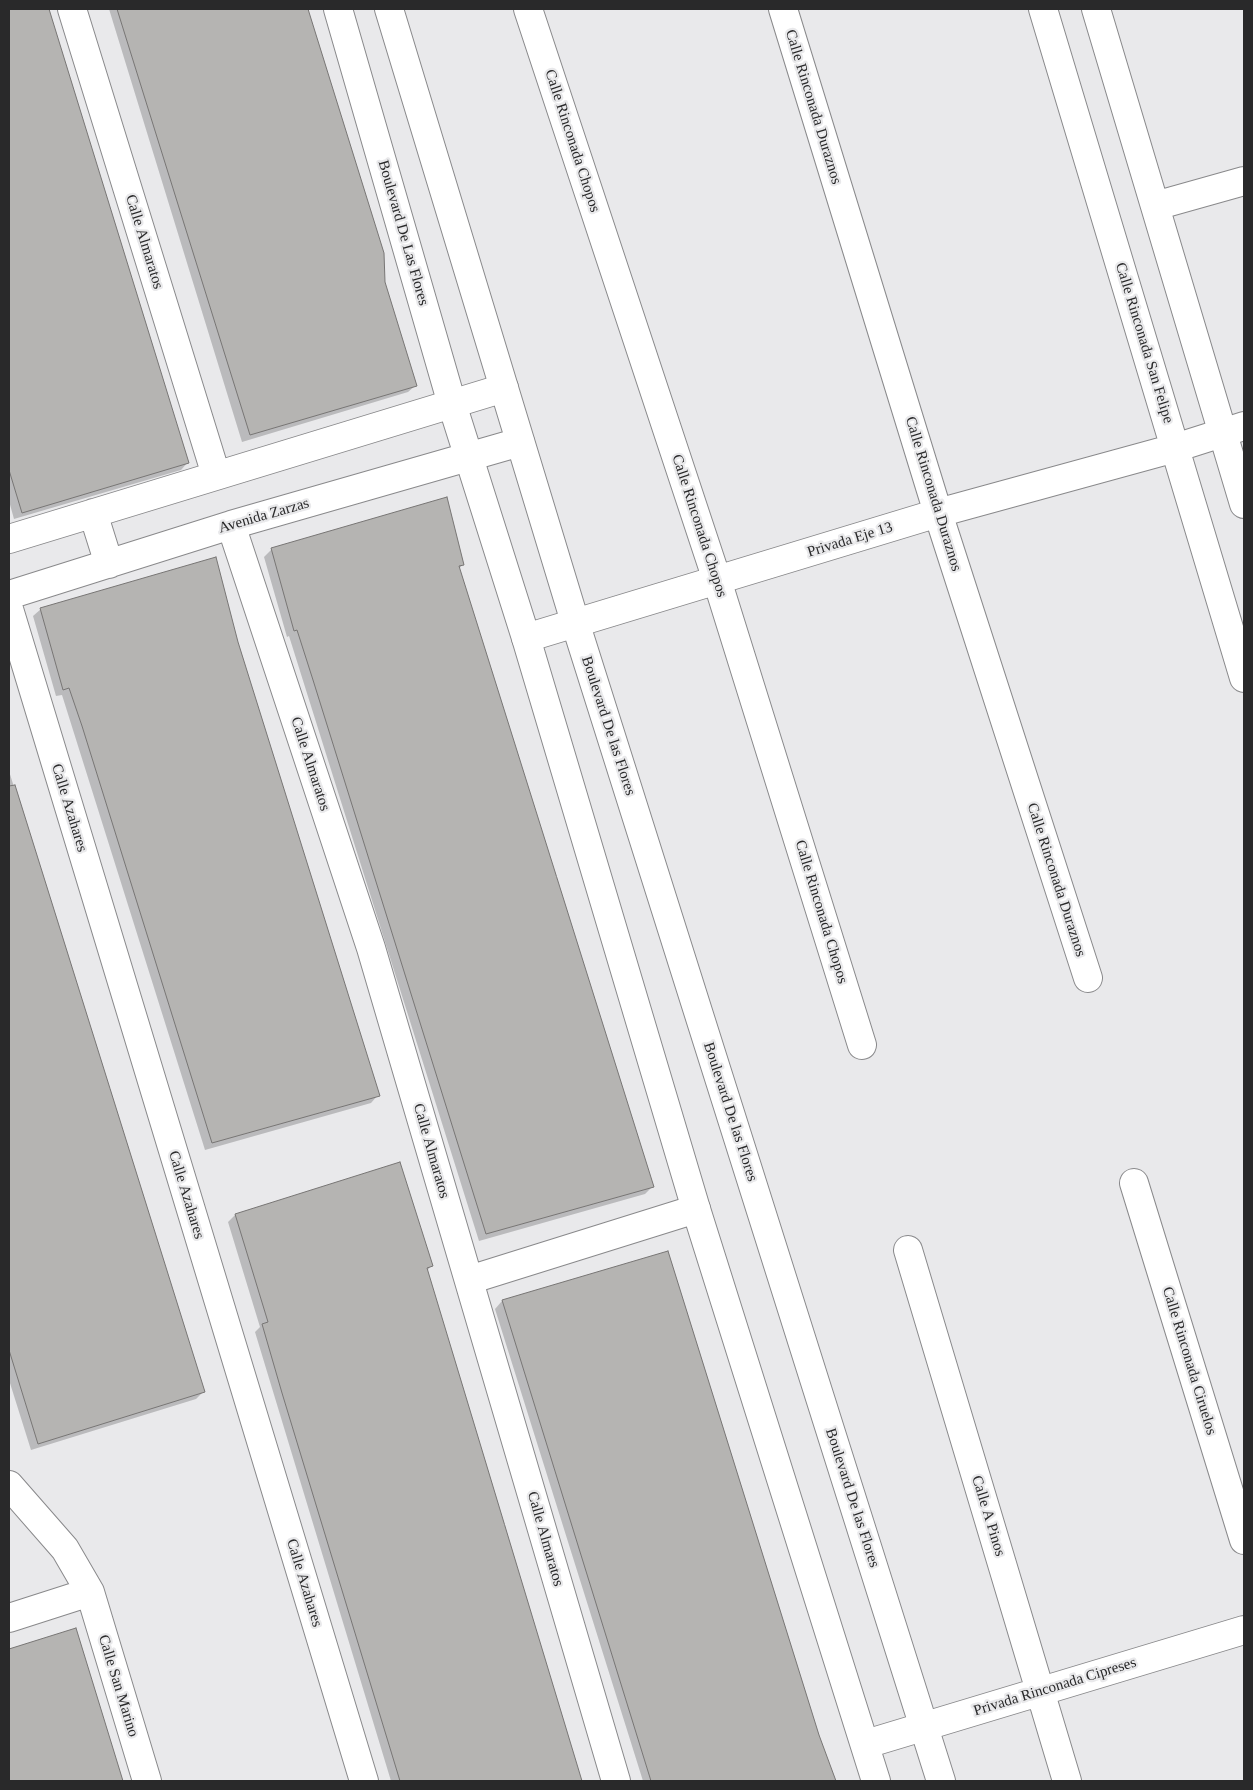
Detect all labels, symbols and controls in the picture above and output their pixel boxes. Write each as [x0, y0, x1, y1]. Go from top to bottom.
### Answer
street label: Calle Rinconada Duraznos [781, 27, 845, 187]
street label: Calle Rinconada Chopos [540, 67, 604, 215]
street label: Boulevard De Las Flores [374, 158, 432, 308]
street label: Calle Almaratos [121, 193, 167, 291]
street label: Calle Rinconada San Felipe [1111, 260, 1177, 426]
street label: Calle Rinconada Duraznos [901, 414, 965, 574]
street label: Calle Rinconada Chopos [667, 452, 731, 600]
street label: Avenida Zarzas [217, 494, 311, 538]
street label: Privada Eje 13 [805, 518, 895, 562]
street label: Boulevard De las Flores [577, 654, 639, 798]
street label: Calle Almaratos [286, 715, 334, 813]
street label: Calle Azahares [47, 762, 91, 854]
street label: Calle Rinconada Duraznos [1023, 801, 1089, 959]
street label: Calle Rinconada Chopos [791, 838, 851, 986]
street label: Boulevard De las Flores [699, 1040, 761, 1184]
street label: Calle Almaratos [409, 1101, 453, 1201]
street label: Calle Azahares [164, 1149, 208, 1241]
street label: Calle Rinconada Ciruelos [1158, 1285, 1220, 1437]
street label: Boulevard De las Flores [821, 1426, 883, 1570]
street label: Calle A Pinos [967, 1474, 1009, 1558]
street label: Calle Almaratos [523, 1489, 567, 1589]
street label: Calle Azahares [282, 1537, 326, 1629]
street label: Calle San Marino [94, 1633, 142, 1739]
street label: Privada Rinconada Cipreses [972, 1654, 1138, 1720]

